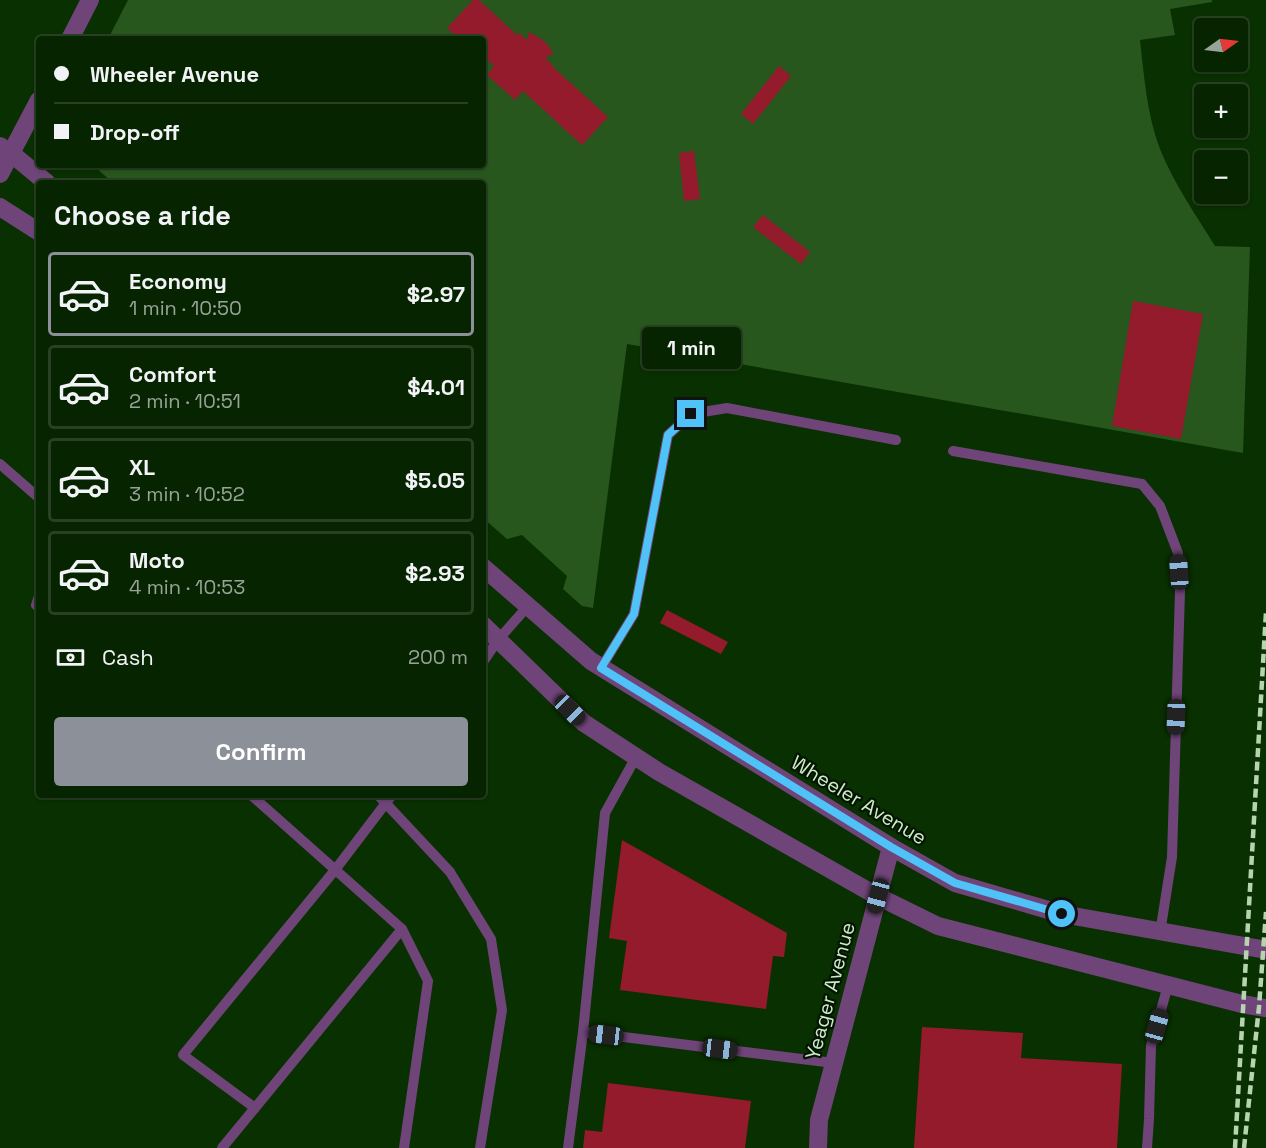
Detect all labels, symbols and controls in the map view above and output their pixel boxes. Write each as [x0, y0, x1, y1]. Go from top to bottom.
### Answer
north arrow [1194, 18, 1248, 72]
map controls [1194, 18, 1248, 204]
text: Wheeler Avenue [90, 60, 259, 88]
button: + [1194, 84, 1248, 138]
text: Drop-off [90, 118, 180, 146]
button: − [1194, 150, 1248, 204]
text: Choose a ride [54, 198, 231, 233]
icon: car [57, 267, 111, 321]
text: Economy [129, 267, 227, 295]
text: $2.97 [407, 280, 465, 308]
text: 1 min · 10:50 [129, 295, 242, 321]
callout: 1 min [642, 327, 740, 369]
text: 1 min [667, 335, 716, 361]
icon: car [57, 360, 111, 414]
text: Comfort [129, 360, 217, 388]
text: $4.01 [407, 373, 465, 401]
text: 2 min · 10:51 [129, 388, 241, 414]
route end [677, 400, 704, 427]
icon: car [57, 453, 111, 507]
text: XL [129, 453, 155, 481]
text: $5.05 [405, 466, 465, 494]
text: 3 min · 10:52 [129, 481, 245, 507]
icon: car [57, 546, 111, 600]
text: Moto [129, 546, 185, 574]
car [1169, 553, 1189, 591]
text: $2.93 [405, 559, 465, 587]
text: 4 min · 10:53 [129, 574, 245, 600]
icon: cash [54, 641, 87, 674]
text: Cash [102, 643, 154, 671]
text: 200 m [408, 644, 468, 670]
car [551, 691, 589, 729]
car [1166, 699, 1186, 735]
button: Confirm [54, 717, 468, 786]
street label: Wheeler Avenue [787, 749, 931, 851]
car [865, 876, 891, 916]
route start [1048, 900, 1075, 927]
street label: Yeager Avenue [799, 919, 861, 1063]
car [1143, 1006, 1171, 1046]
car [587, 1024, 625, 1046]
car [701, 1038, 739, 1060]

